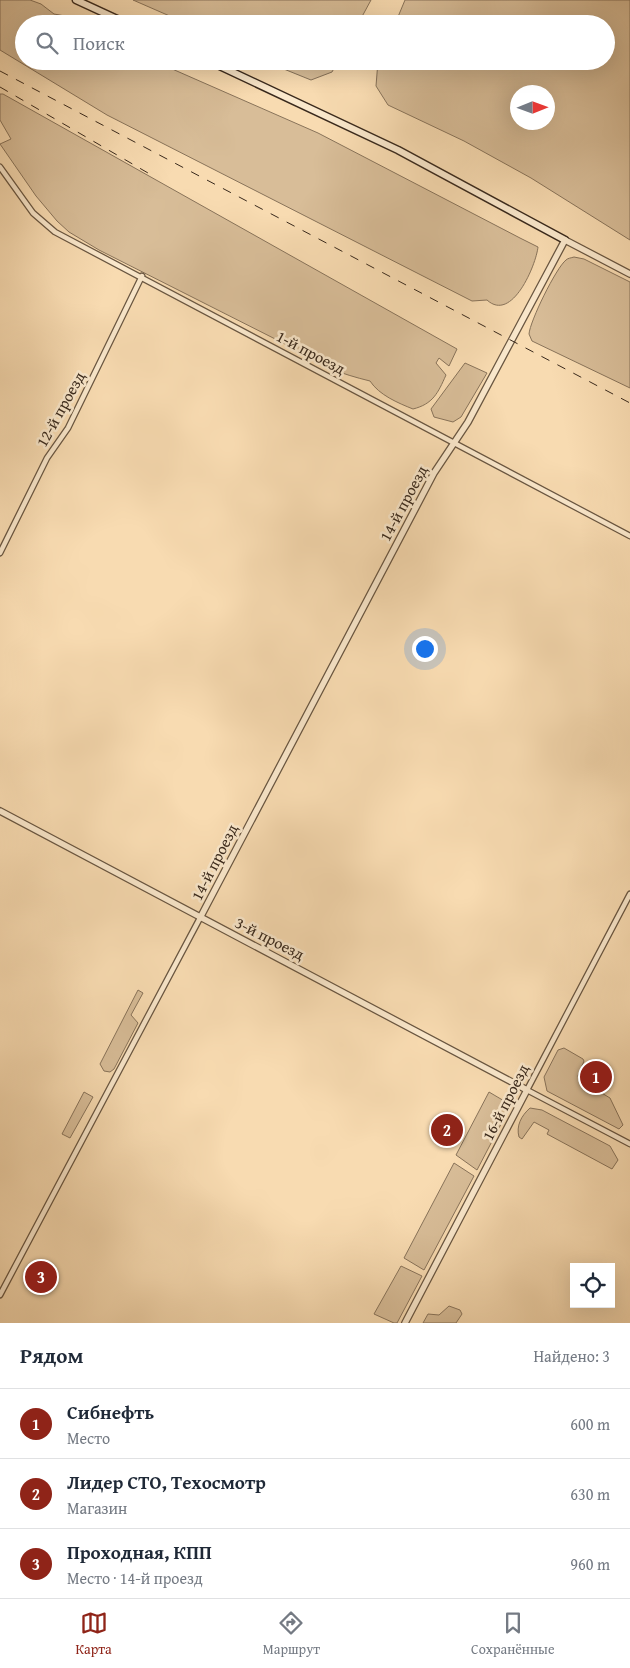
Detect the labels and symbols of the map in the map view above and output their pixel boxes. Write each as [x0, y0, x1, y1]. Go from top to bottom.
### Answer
north arrow [510, 85, 555, 130]
street label: 1-й проезд [272, 324, 350, 380]
street label: 12-й проезд [29, 367, 91, 451]
street label: 14-й проезд [373, 460, 433, 545]
your location [412, 636, 438, 662]
street label: 14-й проезд [184, 819, 244, 904]
street label: 3-й проезд [231, 910, 309, 966]
pin: 1 [580, 1058, 612, 1096]
street label: 16-й проезд [475, 1059, 535, 1144]
pin: 2 [431, 1111, 463, 1149]
pin: 3 [25, 1258, 57, 1296]

